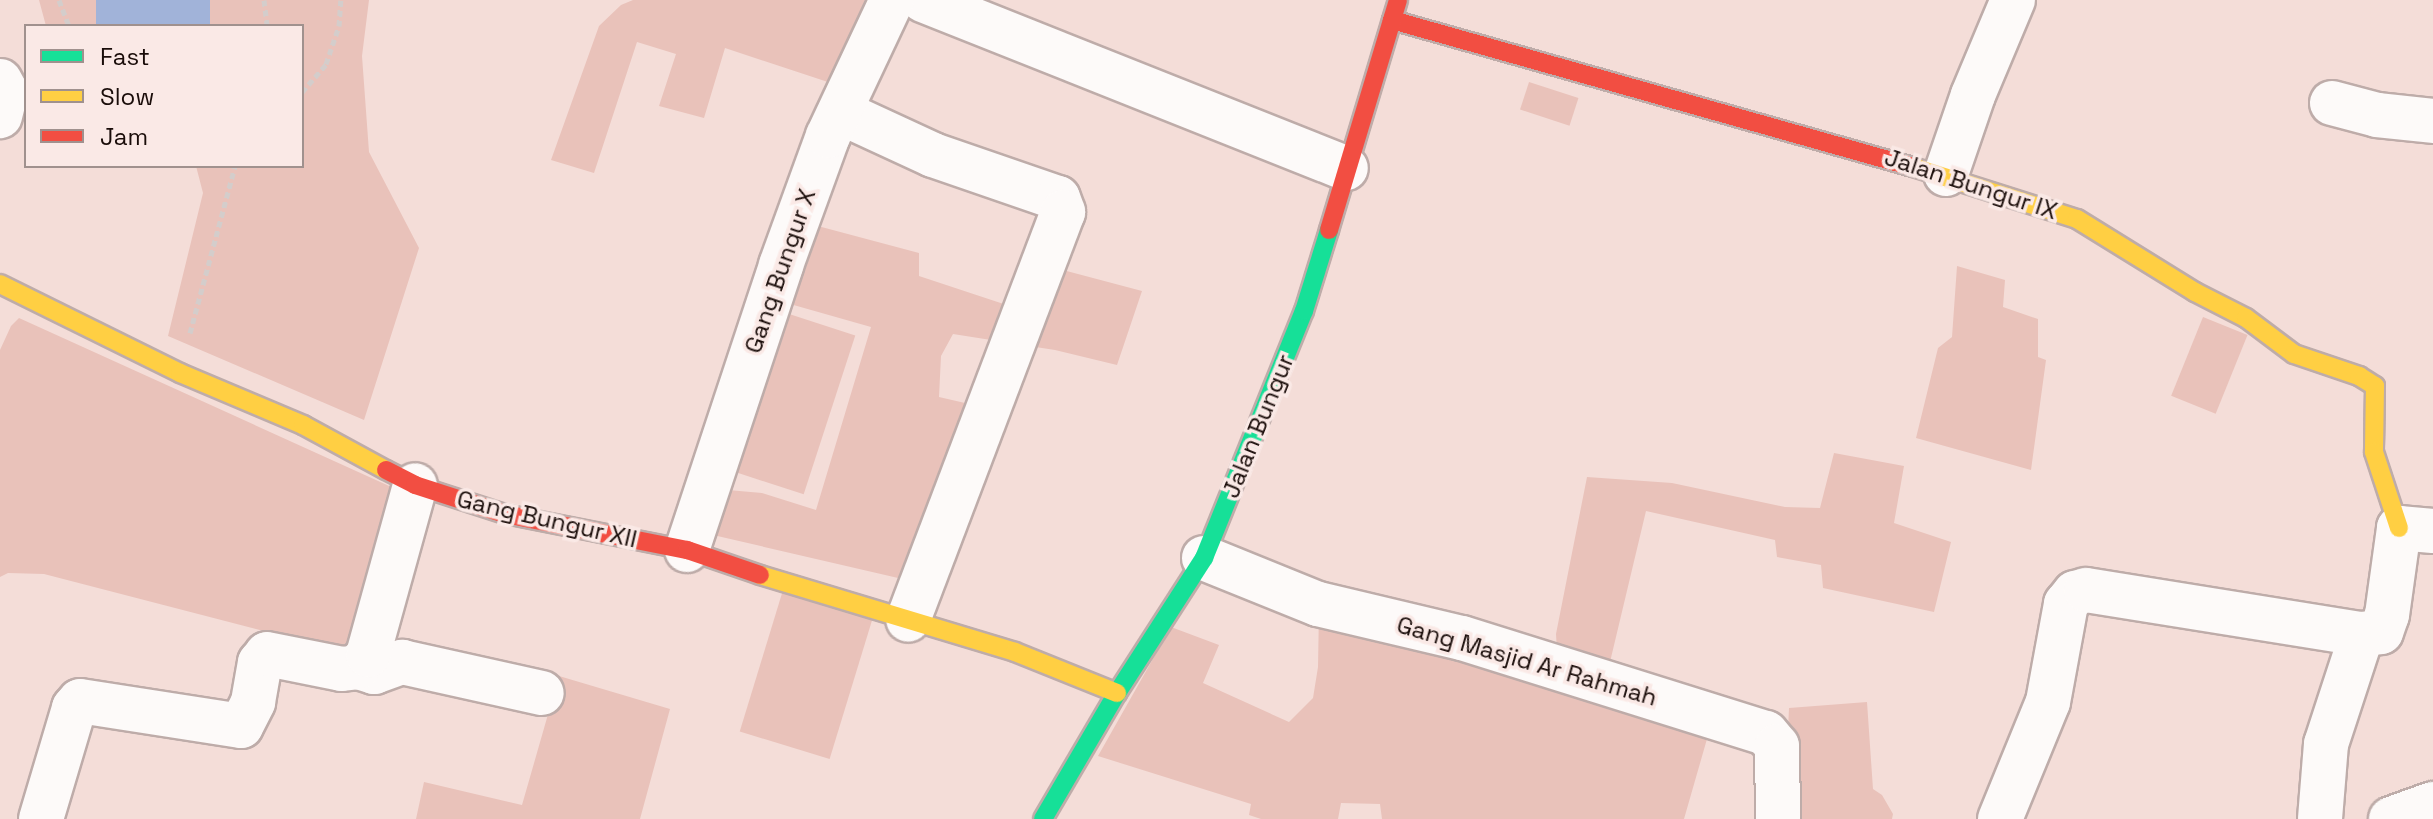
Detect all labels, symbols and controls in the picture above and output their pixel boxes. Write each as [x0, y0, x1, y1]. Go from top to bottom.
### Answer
legend [24, 24, 304, 168]
text: Fast [100, 41, 150, 72]
text: Slow [100, 81, 154, 112]
text: Jam [100, 121, 148, 152]
street label: Jalan Bungur IX [1881, 143, 2061, 225]
street label: Gang Bungur X [738, 185, 822, 357]
street label: Jalan Bungur [1216, 350, 1300, 502]
street label: Gang Bungur XII [454, 484, 640, 554]
street label: Gang Masjid Ar Rahmah [1393, 610, 1661, 712]

